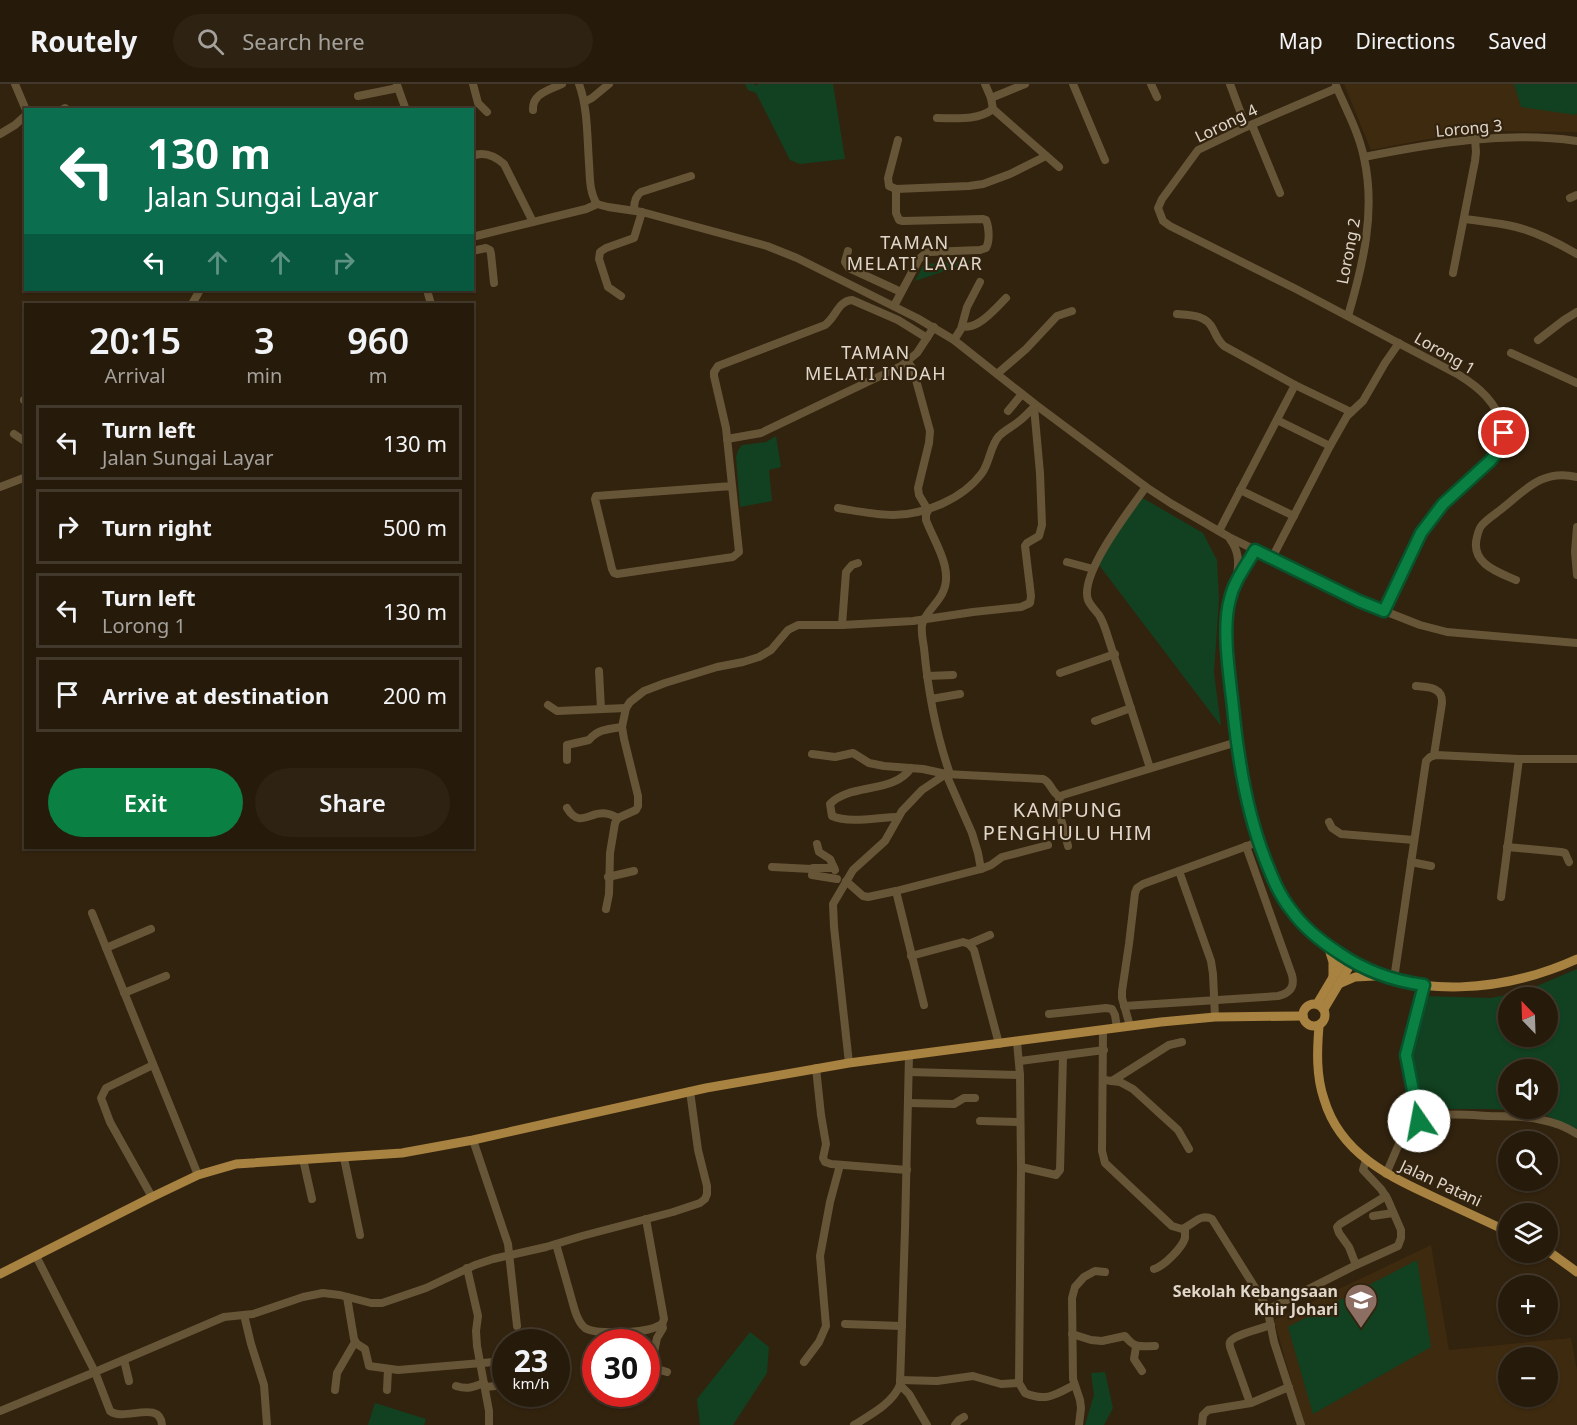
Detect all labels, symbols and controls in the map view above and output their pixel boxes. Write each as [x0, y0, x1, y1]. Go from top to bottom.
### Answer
search box [173, 14, 593, 68]
text: Routely [30, 22, 137, 60]
icon: search [194, 25, 227, 58]
text: Search here [242, 26, 365, 56]
text: Map [1279, 27, 1323, 55]
text: Directions [1356, 27, 1455, 55]
text: Saved [1488, 27, 1547, 55]
street label: Lorong 4 [1191, 98, 1261, 148]
street label: Lorong 3 [1435, 114, 1503, 142]
text: 130 m [147, 124, 271, 181]
icon: left [48, 132, 126, 210]
text: Jalan Sungai Layar [147, 178, 379, 215]
street label: Lorong 2 [1331, 216, 1365, 286]
district label: TAMAN MELATI LAYAR [847, 230, 983, 275]
icon: left [138, 246, 171, 279]
icon: ahead [201, 246, 234, 279]
icon: ahead [264, 246, 297, 279]
icon: right [327, 246, 360, 279]
text: 20:15 [89, 316, 181, 365]
text: 3 [254, 316, 275, 365]
text: 960 [347, 316, 409, 365]
street label: Lorong 1 [1410, 327, 1480, 379]
district label: TAMAN MELATI INDAH [805, 340, 947, 385]
text: Arrival [105, 362, 166, 389]
text: min [246, 362, 282, 389]
text: m [369, 362, 388, 389]
pin [1478, 407, 1529, 458]
text: Turn left [102, 414, 196, 444]
icon: arrive [1487, 416, 1520, 449]
icon: left [51, 426, 84, 459]
text: 130 m [383, 428, 447, 458]
text: Jalan Sungai Layar [102, 444, 274, 471]
icon: right [51, 510, 84, 543]
text: Turn right [102, 512, 212, 542]
text: 500 m [383, 512, 447, 542]
text: Turn left [102, 582, 196, 612]
icon: left [51, 594, 84, 627]
text: 130 m [383, 596, 447, 626]
text: Lorong 1 [102, 612, 186, 639]
icon: arrive [51, 678, 84, 711]
text: Arrive at destination [102, 680, 329, 710]
text: 200 m [383, 680, 447, 710]
button: Exit [48, 768, 243, 837]
button: Share [255, 768, 450, 837]
district label: KAMPUNG PENGHULU HIM [983, 796, 1153, 846]
north arrow [1498, 987, 1558, 1047]
map controls [1498, 987, 1558, 1407]
button: sound [1498, 1059, 1558, 1119]
position arrow [1387, 1089, 1451, 1153]
button: search [1498, 1131, 1558, 1191]
street label: Jalan Patani [1395, 1154, 1485, 1212]
button: layers [1498, 1203, 1558, 1263]
button: + [1498, 1275, 1558, 1335]
place label: Sekolah Kebangsaan Khir Johari [1173, 1280, 1338, 1320]
school or university icon: Sekolah Kebangsaan Khir Johari [1343, 1282, 1379, 1329]
speed limit sign: 30 [582, 1329, 660, 1407]
text: 23 [514, 1340, 548, 1381]
button: − [1498, 1347, 1558, 1407]
text: km/h [513, 1373, 549, 1393]

